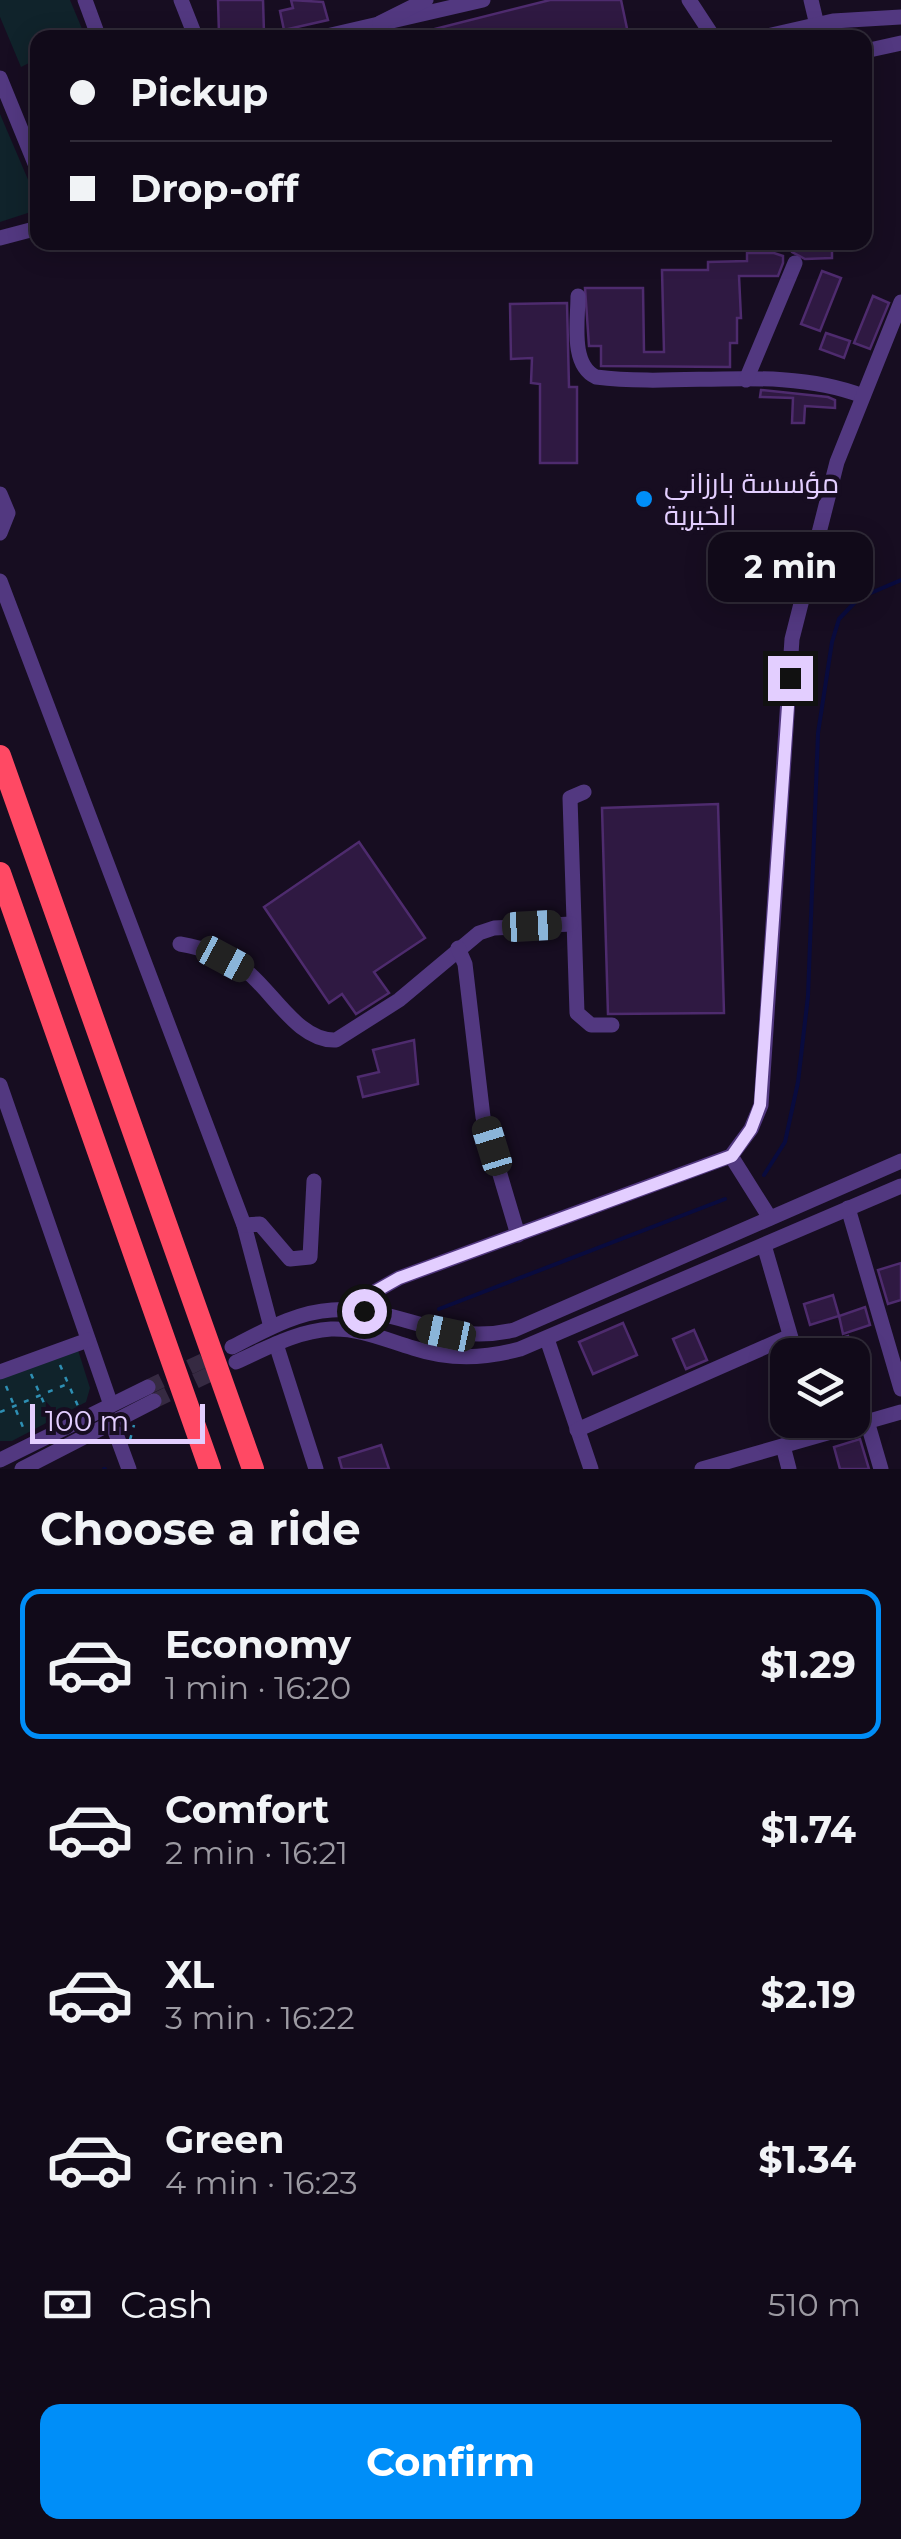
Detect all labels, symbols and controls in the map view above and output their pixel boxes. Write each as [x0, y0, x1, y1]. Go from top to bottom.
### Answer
text: Pickup [130, 69, 268, 116]
text: Drop-off [130, 165, 299, 212]
place label: مؤسسة بارزانی الخیریة [664, 466, 839, 532]
marker: مؤسسة بارزانی الخیریة [633, 488, 655, 510]
callout: 2 min [708, 533, 872, 603]
text: 2 min [744, 547, 837, 586]
route end [768, 656, 813, 701]
car [501, 909, 563, 943]
car [191, 932, 259, 986]
car [469, 1113, 515, 1179]
route start [342, 1289, 387, 1334]
car [414, 1312, 478, 1354]
map controls [770, 1338, 870, 1438]
button: layers [770, 1338, 870, 1438]
scale bar [30, 1399, 205, 1444]
text: 100 m [45, 1404, 129, 1438]
text: Choose a ride [40, 1501, 361, 1556]
icon: car [45, 1619, 135, 1709]
text: Economy [165, 1621, 351, 1668]
text: $1.29 [760, 1641, 856, 1688]
text: 1 min · 16:20 [165, 1668, 351, 1707]
icon: car [45, 1784, 135, 1874]
text: Comfort [165, 1786, 329, 1833]
text: $1.74 [761, 1806, 856, 1853]
text: 2 min · 16:21 [165, 1833, 348, 1872]
icon: car [45, 1949, 135, 2039]
text: XL [165, 1951, 214, 1998]
text: $2.19 [761, 1971, 856, 2018]
text: 3 min · 16:22 [165, 1998, 355, 2037]
icon: car [45, 2114, 135, 2204]
text: Green [165, 2116, 285, 2163]
text: $1.34 [758, 2136, 856, 2183]
text: 4 min · 16:23 [165, 2163, 358, 2202]
icon: cash [40, 2277, 95, 2332]
text: Cash [120, 2281, 213, 2328]
text: 510 m [768, 2285, 861, 2324]
button: Confirm [40, 2404, 861, 2519]

